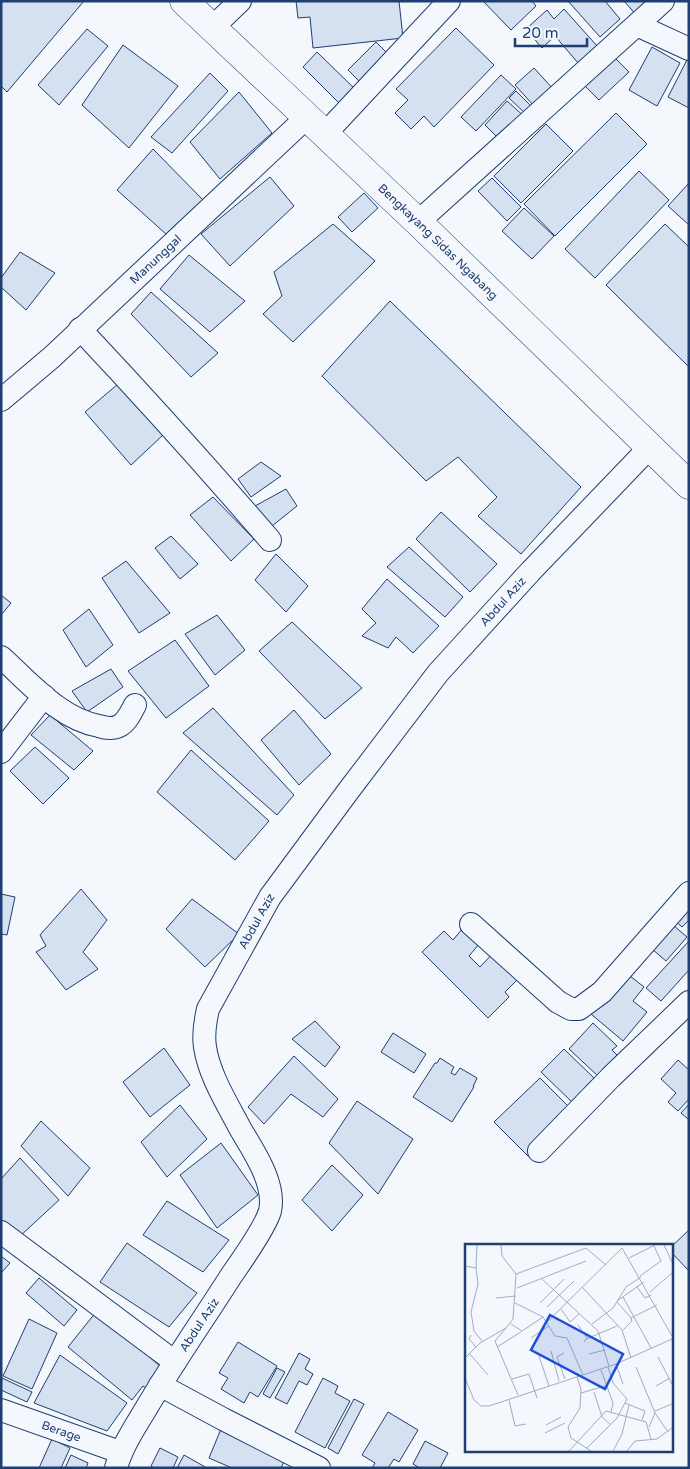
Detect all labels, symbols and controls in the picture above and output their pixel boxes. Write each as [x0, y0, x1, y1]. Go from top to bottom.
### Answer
scale bar [515, 15, 588, 47]
text: 20 m [522, 24, 559, 42]
street label: Bengkayang Sidas Ngabang [375, 181, 501, 303]
street label: Manunggal [127, 232, 184, 287]
street label: Abdul Aziz [477, 574, 529, 629]
street label: Abdul Aziz [236, 890, 278, 951]
inset map [465, 1244, 672, 1452]
street label: Abdul Aziz [176, 1295, 222, 1354]
street label: Berage [40, 1418, 83, 1445]

